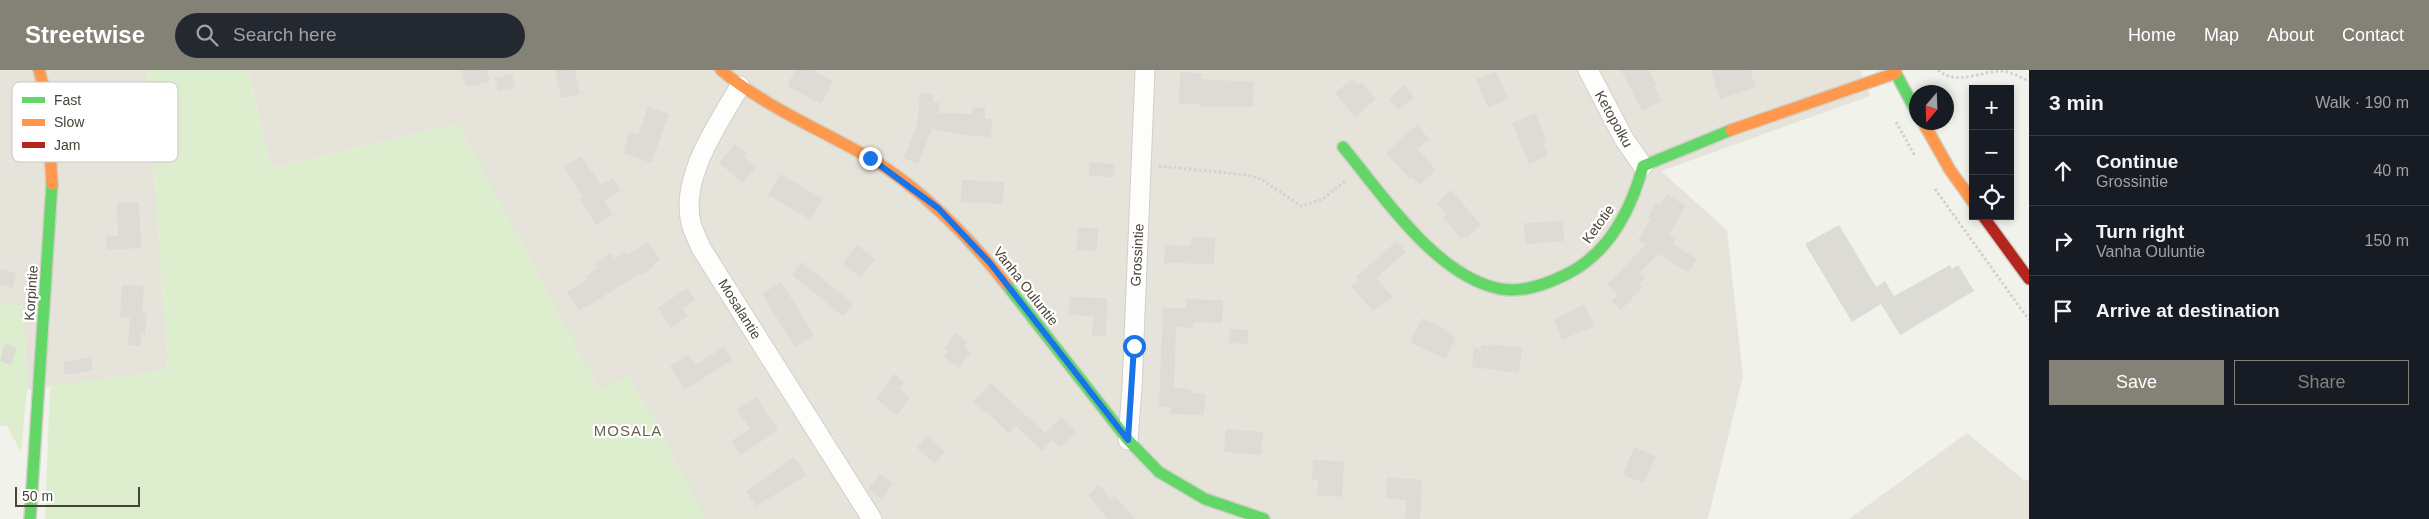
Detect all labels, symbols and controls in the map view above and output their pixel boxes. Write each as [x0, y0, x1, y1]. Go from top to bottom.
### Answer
search box [175, 13, 525, 58]
text: Streetwise [25, 21, 145, 48]
icon: search [193, 21, 221, 49]
text: Search here [233, 24, 337, 45]
text: Home [2128, 25, 2176, 45]
text: Map [2204, 25, 2239, 45]
text: About [2267, 25, 2314, 45]
text: Contact [2342, 25, 2404, 45]
legend [12, 82, 178, 162]
north arrow [1909, 85, 1954, 130]
map controls [1969, 85, 2014, 220]
button: + [1969, 85, 2014, 130]
street label: Ketopolku [1592, 88, 1636, 150]
text: 3 min [2049, 91, 2104, 114]
text: Fast [54, 92, 81, 108]
text: Walk · 190 m [2315, 94, 2409, 111]
text: Slow [54, 114, 85, 130]
button: − [1969, 130, 2014, 175]
text: Jam [54, 137, 80, 153]
route end [859, 147, 882, 170]
text: Continue [2096, 151, 2178, 172]
icon: ahead [2049, 157, 2077, 185]
text: 40 m [2373, 162, 2409, 179]
text: Grossintie [2096, 173, 2168, 190]
button: locate [1969, 175, 2014, 220]
street label: Ketotie [1579, 201, 1617, 246]
text: Turn right [2096, 221, 2184, 242]
street label: Grossintie [1127, 223, 1147, 287]
icon: right [2049, 227, 2077, 255]
text: 150 m [2365, 232, 2409, 249]
street label: Vanha Ouluntie [990, 243, 1062, 329]
text: Vanha Ouluntie [2096, 243, 2205, 260]
street label: Korpintie [21, 265, 41, 321]
street label: Mosalantie [715, 276, 765, 342]
icon: arrive [2049, 297, 2077, 325]
text: Arrive at destination [2096, 300, 2280, 321]
route start [1123, 335, 1146, 358]
button: Save [2049, 360, 2224, 405]
button: Share [2234, 360, 2409, 405]
district label: MOSALA [594, 422, 662, 439]
scale bar [15, 484, 140, 507]
text: 50 m [22, 488, 53, 504]

